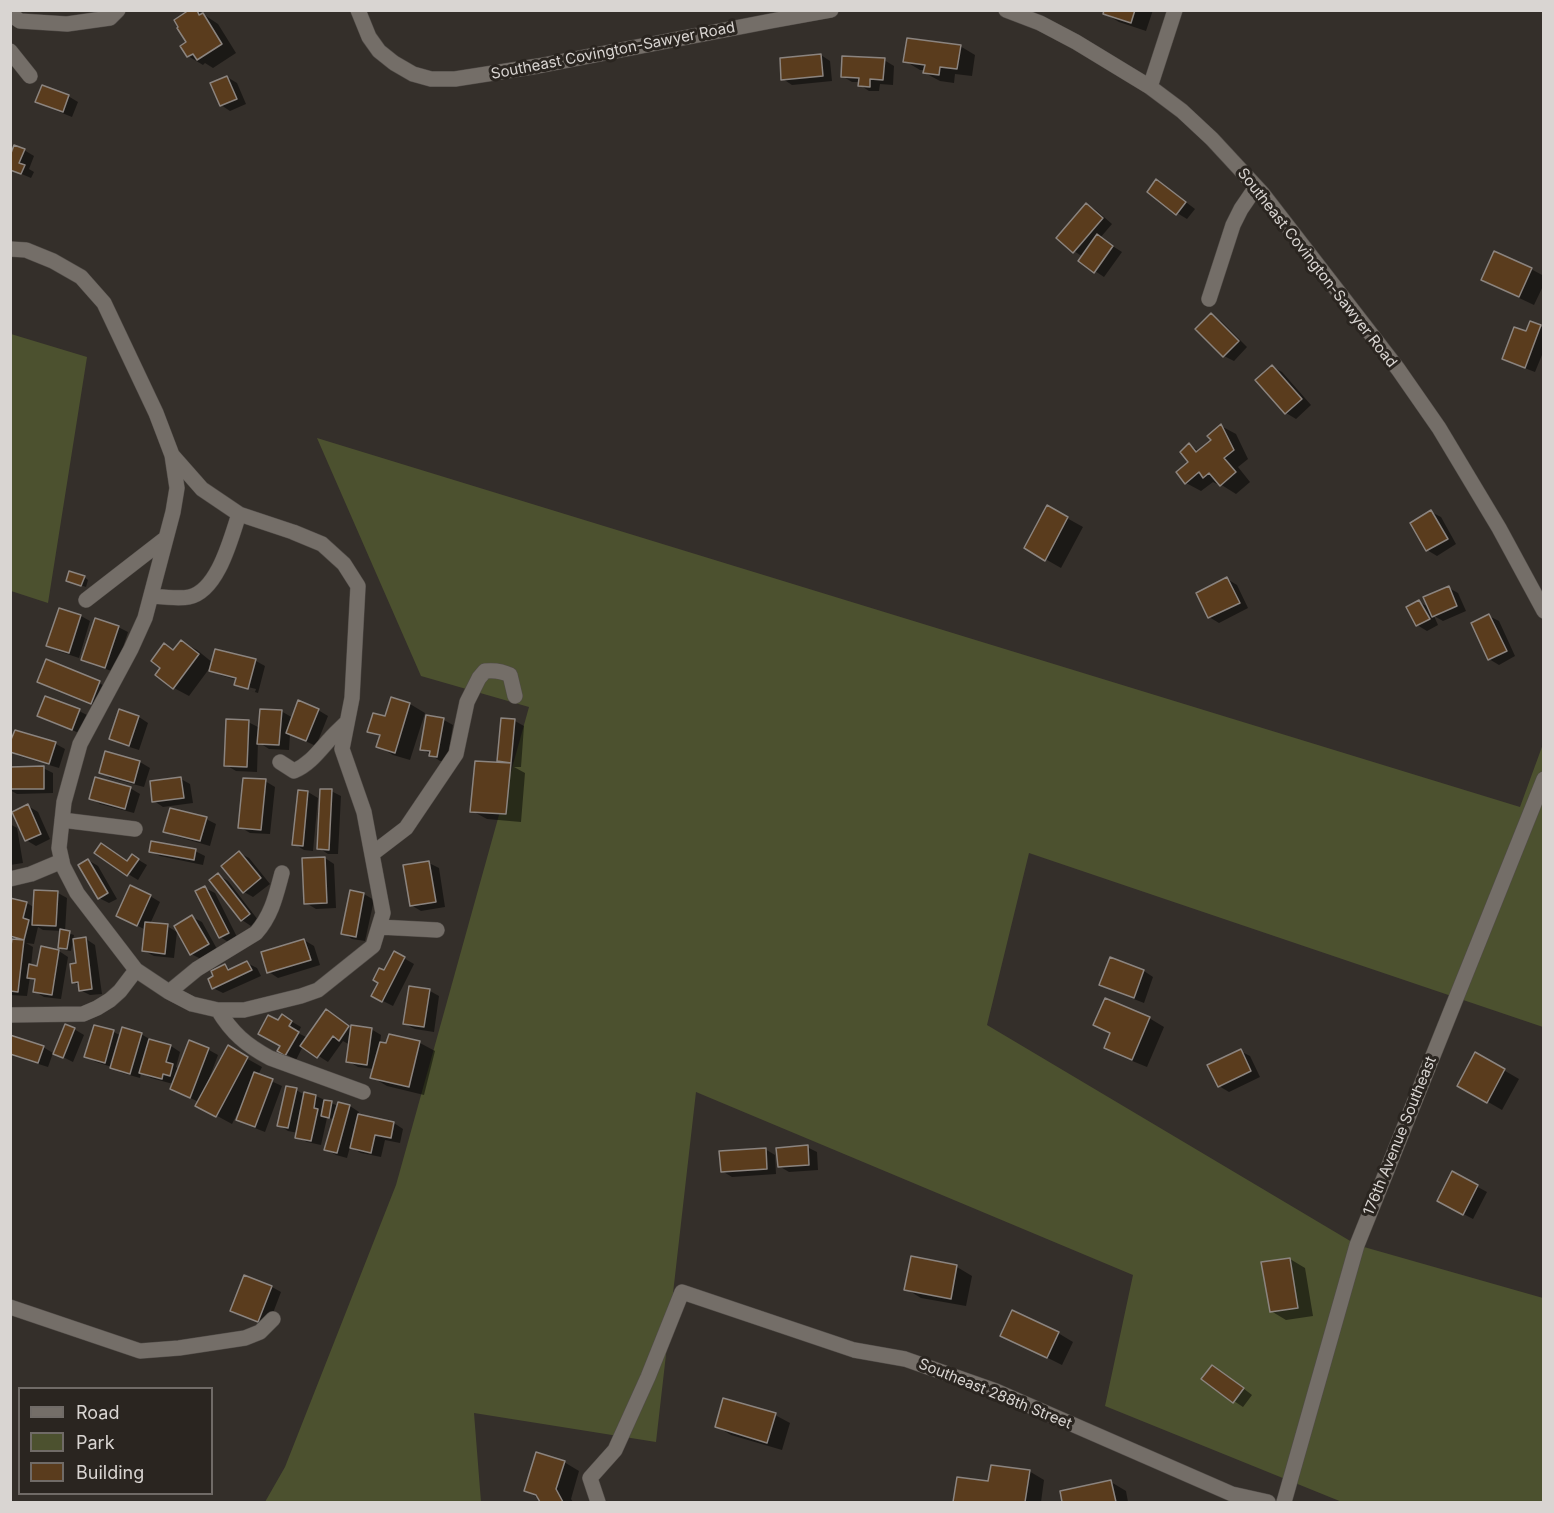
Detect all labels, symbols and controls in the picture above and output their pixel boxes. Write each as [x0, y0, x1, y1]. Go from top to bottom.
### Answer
street label: Southeast Covington-Sawyer Road [489, 18, 737, 84]
street label: Southeast Covington-Sawyer Road [1234, 165, 1400, 371]
street label: 176th Avenue Southeast [1360, 1054, 1440, 1218]
street label: Southeast 288th Street [916, 1355, 1074, 1433]
legend [18, 1387, 213, 1495]
text: Road [76, 1402, 119, 1423]
text: Park [76, 1432, 115, 1453]
text: Building [76, 1462, 144, 1483]

